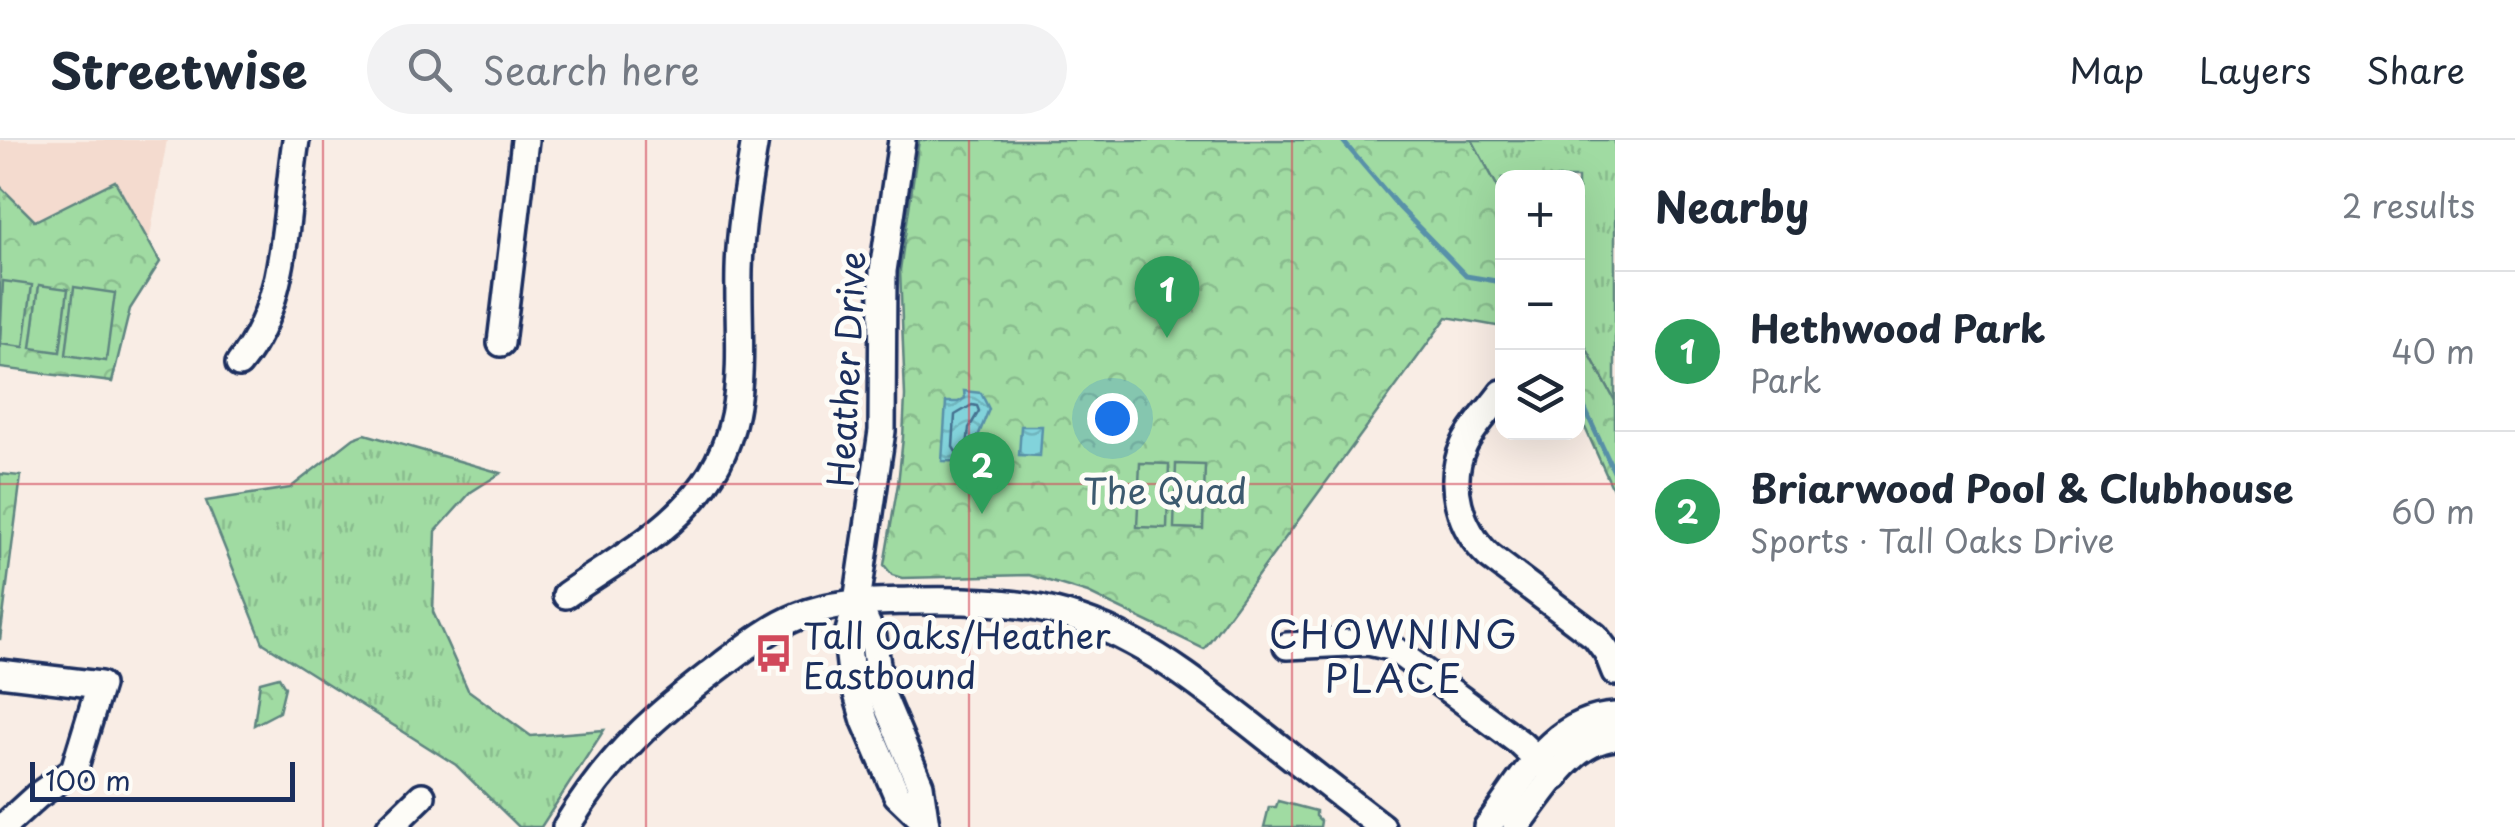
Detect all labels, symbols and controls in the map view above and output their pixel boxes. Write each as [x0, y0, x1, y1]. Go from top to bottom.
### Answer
search box [367, 24, 1067, 114]
text: Streetwise [50, 33, 307, 105]
text: Search here [482, 41, 700, 98]
icon: search [402, 42, 457, 97]
text: Map [2069, 43, 2144, 96]
text: Layers [2199, 43, 2311, 96]
text: Share [2366, 43, 2465, 96]
map controls [1495, 170, 1585, 440]
button: + [1495, 170, 1585, 260]
text: Nearby [1655, 174, 1809, 237]
text: 2 results [2342, 181, 2475, 229]
street label: Heather Drive [812, 250, 878, 488]
pin: 1 [1134, 256, 1200, 338]
button: − [1495, 260, 1585, 350]
text: Hethwood Park [1750, 299, 2045, 356]
text: 1 [1680, 327, 1695, 375]
text: 40 m [2391, 327, 2475, 375]
button: layers [1495, 350, 1585, 440]
text: Park [1750, 356, 1822, 404]
your location [1087, 393, 1138, 444]
pin: 2 [950, 432, 1014, 514]
text: Briarwood Pool & Clubhouse [1750, 459, 2293, 516]
park label: The Quad [1083, 463, 1247, 516]
text: 2 [1676, 487, 1699, 535]
text: 60 m [2391, 487, 2475, 535]
text: Sports · Tall Oaks Drive [1750, 516, 2115, 564]
district label: CHOWNING PLACE [1269, 605, 1519, 706]
place label: Tall Oaks/Heather Eastbound [803, 608, 1111, 701]
bus stop icon: Tall Oaks/Heather Eastbound [752, 633, 794, 675]
scale bar [30, 757, 295, 802]
text: 100 m [45, 758, 131, 801]

